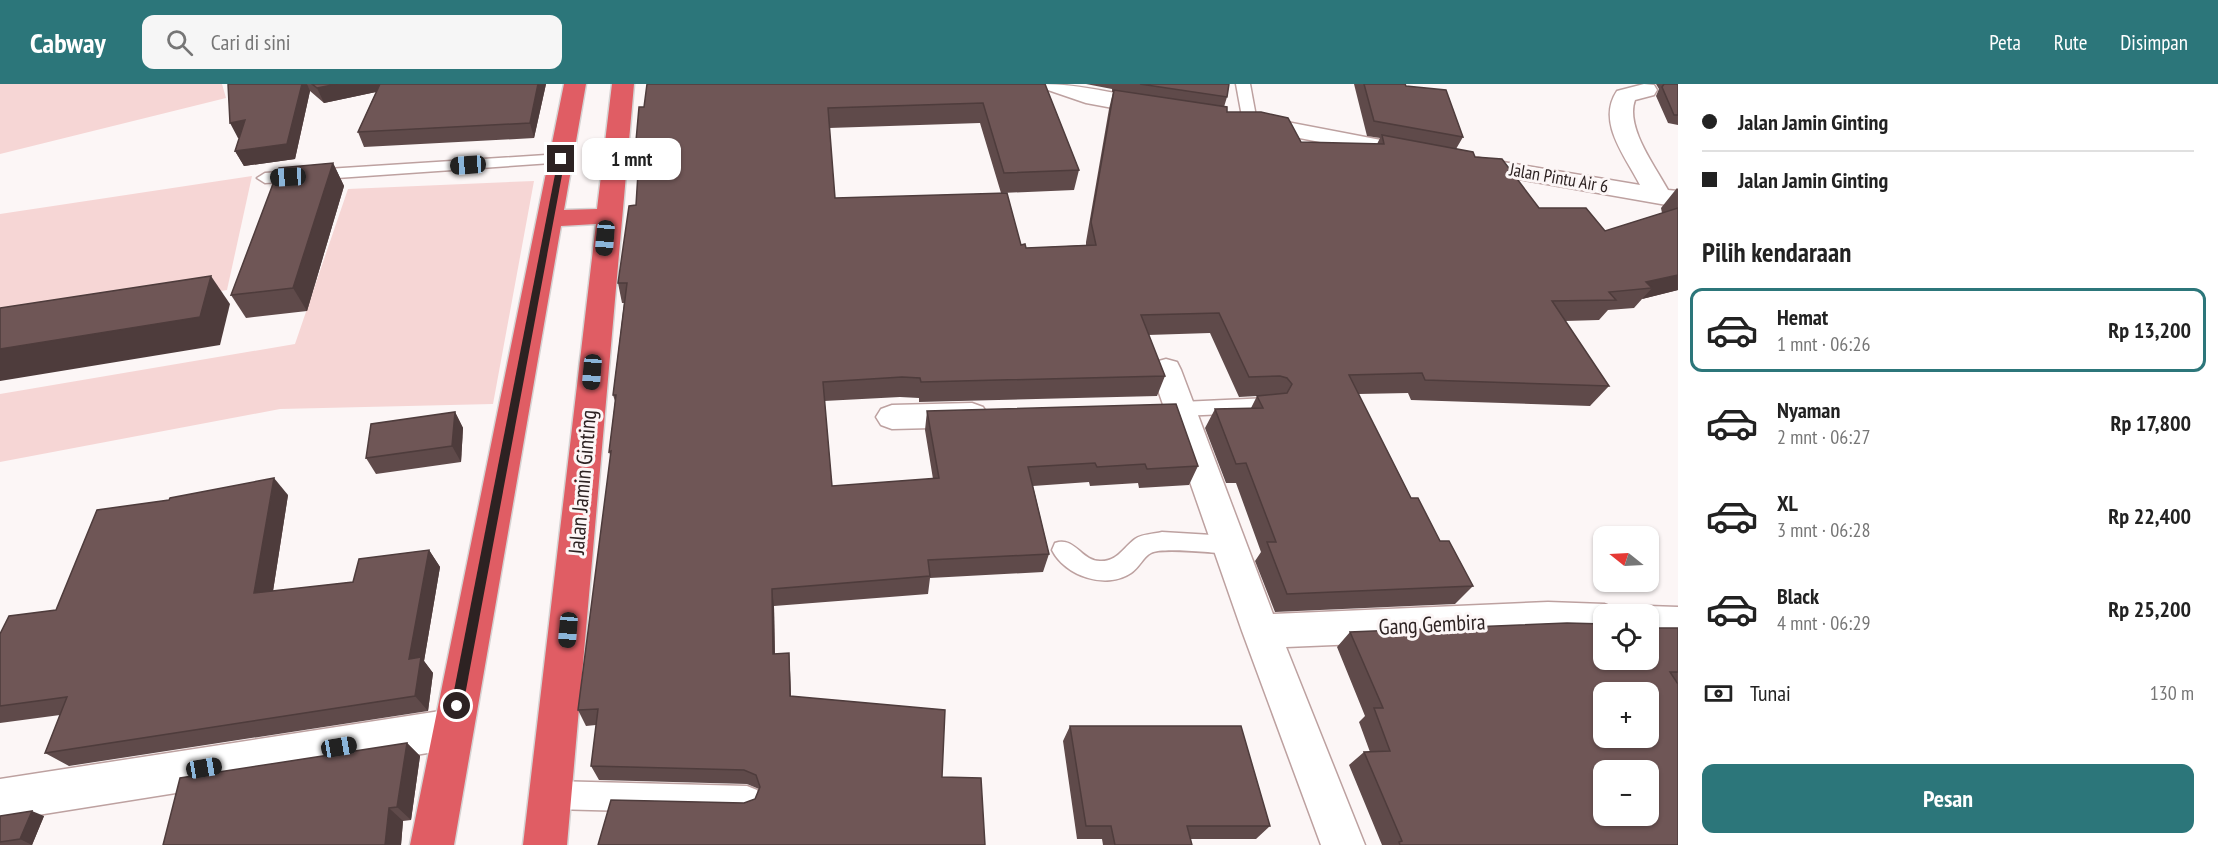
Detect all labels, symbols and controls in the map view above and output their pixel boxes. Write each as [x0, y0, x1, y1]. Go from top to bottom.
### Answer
search box [142, 15, 562, 69]
text: Cabway [30, 24, 106, 61]
icon: search [163, 26, 196, 59]
text: Cari di sini [211, 28, 290, 56]
text: Peta [1989, 29, 2021, 56]
text: Rute [2054, 29, 2087, 56]
text: Disimpan [2120, 29, 2188, 56]
text: Jalan Jamin Ginting [1738, 108, 1888, 136]
callout: 1 mnt [582, 138, 681, 180]
route end [547, 145, 574, 172]
text: 1 mnt [611, 146, 652, 172]
car [449, 155, 487, 175]
street label: Jalan Pintu Air 6 [1507, 157, 1610, 198]
text: Jalan Jamin Ginting [1738, 166, 1888, 194]
car [270, 167, 306, 187]
car [594, 219, 616, 257]
text: Pilih kendaraan [1702, 235, 1851, 269]
icon: car [1705, 303, 1759, 357]
text: Hemat [1777, 303, 1828, 331]
text: Rp 13,200 [2108, 316, 2191, 344]
text: 1 mnt · 06:26 [1777, 331, 1870, 357]
car [581, 353, 603, 391]
icon: car [1705, 396, 1759, 450]
text: Nyaman [1777, 396, 1840, 424]
street label: Jalan Jamin Ginting [562, 408, 602, 557]
text: Rp 17,800 [2110, 409, 2191, 437]
text: 2 mnt · 06:27 [1777, 424, 1870, 450]
icon: car [1705, 489, 1759, 543]
text: XL [1777, 489, 1798, 517]
text: Rp 22,400 [2108, 502, 2191, 530]
text: 3 mnt · 06:28 [1777, 517, 1870, 543]
north arrow [1593, 526, 1659, 592]
map controls [1593, 526, 1659, 826]
icon: car [1705, 582, 1759, 636]
text: Black [1777, 582, 1819, 610]
text: Rp 25,200 [2108, 595, 2191, 623]
button: locate [1593, 604, 1659, 670]
street label: Gang Gembira [1378, 607, 1486, 641]
text: 4 mnt · 06:29 [1777, 610, 1870, 636]
car [557, 611, 579, 649]
icon: cash [1702, 677, 1735, 710]
text: Tunai [1750, 679, 1791, 707]
text: 130 m [2150, 680, 2194, 706]
button: + [1593, 682, 1659, 748]
route start [443, 692, 470, 719]
car [320, 735, 358, 759]
car [185, 756, 223, 780]
button: − [1593, 760, 1659, 826]
button: Pesan [1702, 764, 2194, 833]

